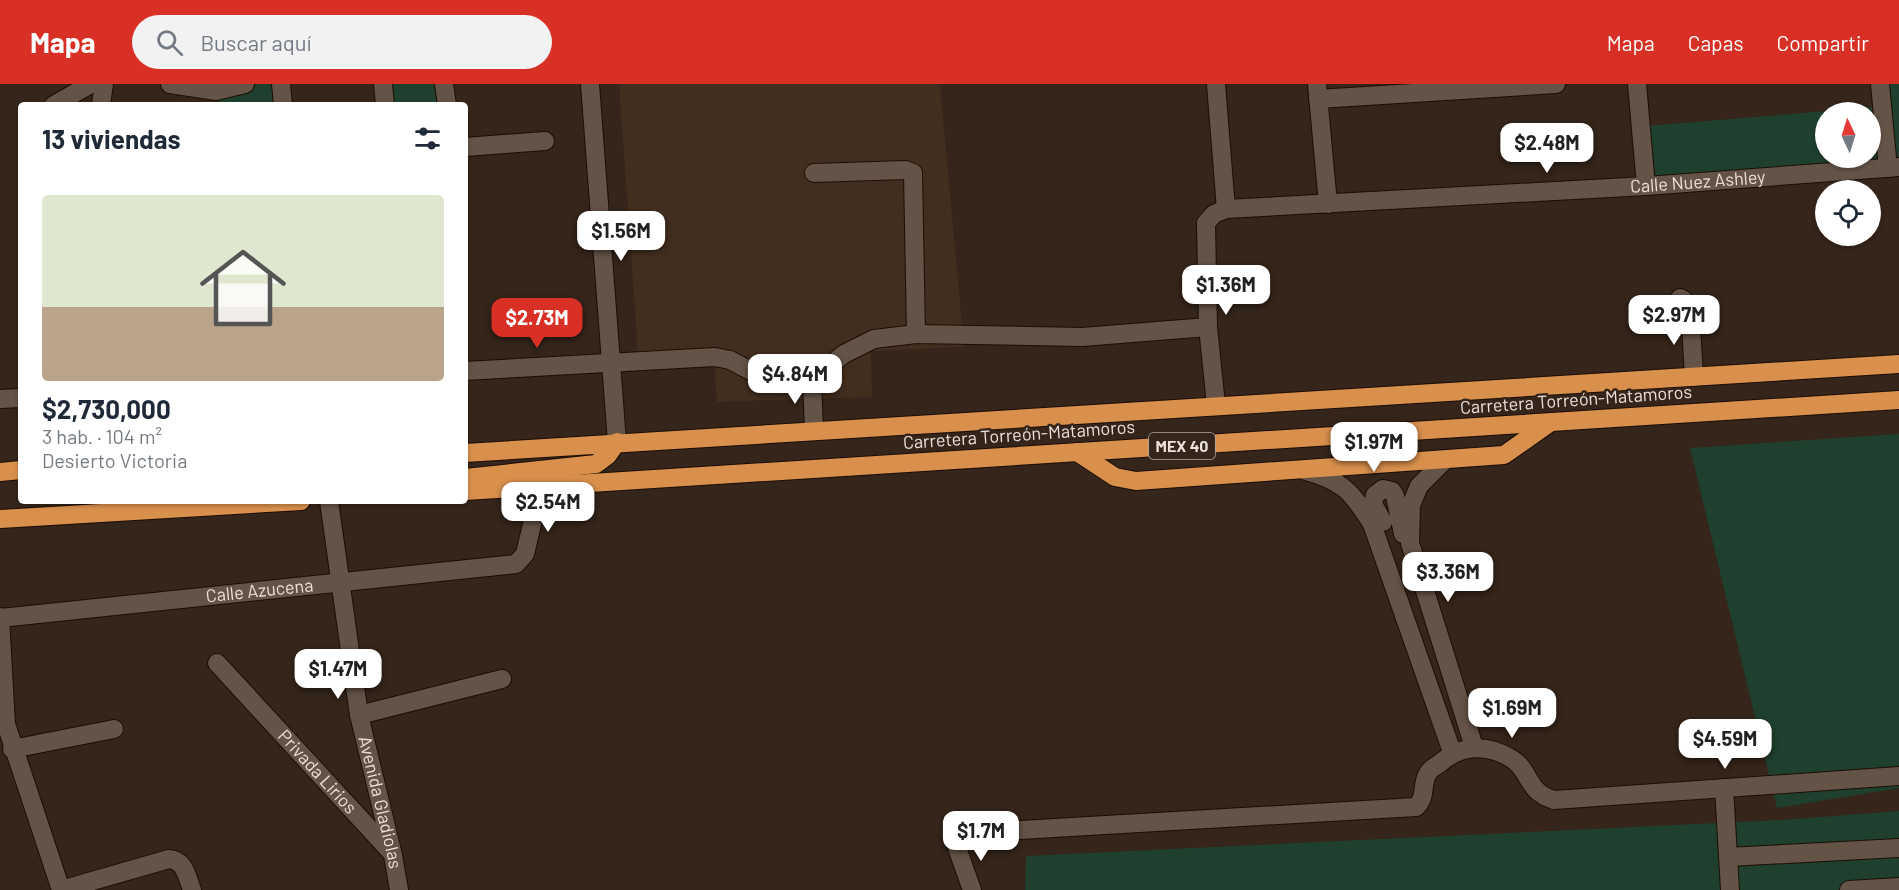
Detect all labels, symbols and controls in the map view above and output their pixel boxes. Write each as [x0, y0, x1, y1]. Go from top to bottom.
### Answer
search box [132, 15, 552, 69]
text: Mapa [30, 25, 96, 59]
icon: search [153, 26, 186, 59]
text: Buscar aquí [201, 29, 311, 55]
text: Mapa [1607, 30, 1655, 55]
text: Capas [1688, 30, 1744, 55]
text: Compartir [1777, 30, 1869, 55]
north arrow [1815, 102, 1881, 168]
map controls [1815, 102, 1881, 246]
icon: filters [411, 122, 444, 155]
text: 13 viviendas [42, 123, 181, 154]
pin: $2.48M [1498, 123, 1596, 174]
text: $2.48M [1514, 130, 1580, 154]
street label: Calle Nuez Ashley [1629, 165, 1766, 197]
button: locate [1815, 180, 1881, 246]
pin: $1.56M [572, 211, 670, 262]
text: $1.56M [591, 218, 651, 242]
icon: home [189, 234, 297, 342]
pin: $1.36M [1177, 265, 1275, 316]
text: $1.36M [1196, 272, 1256, 296]
pin: $2.97M [1625, 295, 1723, 346]
pin: $2.73M [488, 298, 586, 349]
text: $2.97M [1643, 302, 1705, 326]
text: $2.73M [505, 305, 569, 329]
pin: $4.84M [746, 354, 844, 405]
text: $4.84M [762, 361, 828, 385]
street label: Carretera Torreón-Matamoros [1459, 380, 1693, 418]
text: $2,730,000 [42, 393, 171, 424]
street label: Carretera Torreón-Matamoros [902, 415, 1136, 453]
pin: $1.97M [1325, 422, 1423, 473]
text: 3 hab. · 104 m² [42, 424, 162, 448]
text: $1.97M [1345, 429, 1403, 453]
road number: MEX 40 [1149, 433, 1215, 459]
text: Desierto Victoria [42, 448, 187, 472]
pin: $2.54M [499, 482, 597, 533]
text: $2.54M [515, 489, 581, 513]
pin: $3.36M [1399, 552, 1497, 603]
text: $3.36M [1416, 559, 1480, 583]
street label: Calle Azucena [205, 573, 314, 606]
pin: $1.47M [289, 649, 387, 700]
text: $1.47M [309, 656, 367, 680]
pin: $1.69M [1463, 688, 1561, 739]
text: $1.69M [1482, 695, 1542, 719]
pin: $4.59M [1676, 719, 1774, 770]
street label: Privada Lirios [274, 725, 362, 818]
text: $4.59M [1693, 726, 1757, 750]
street label: Avenida Gladiolas [354, 734, 407, 870]
pin: $1.7M [939, 811, 1023, 862]
text: $1.7M [957, 818, 1005, 842]

